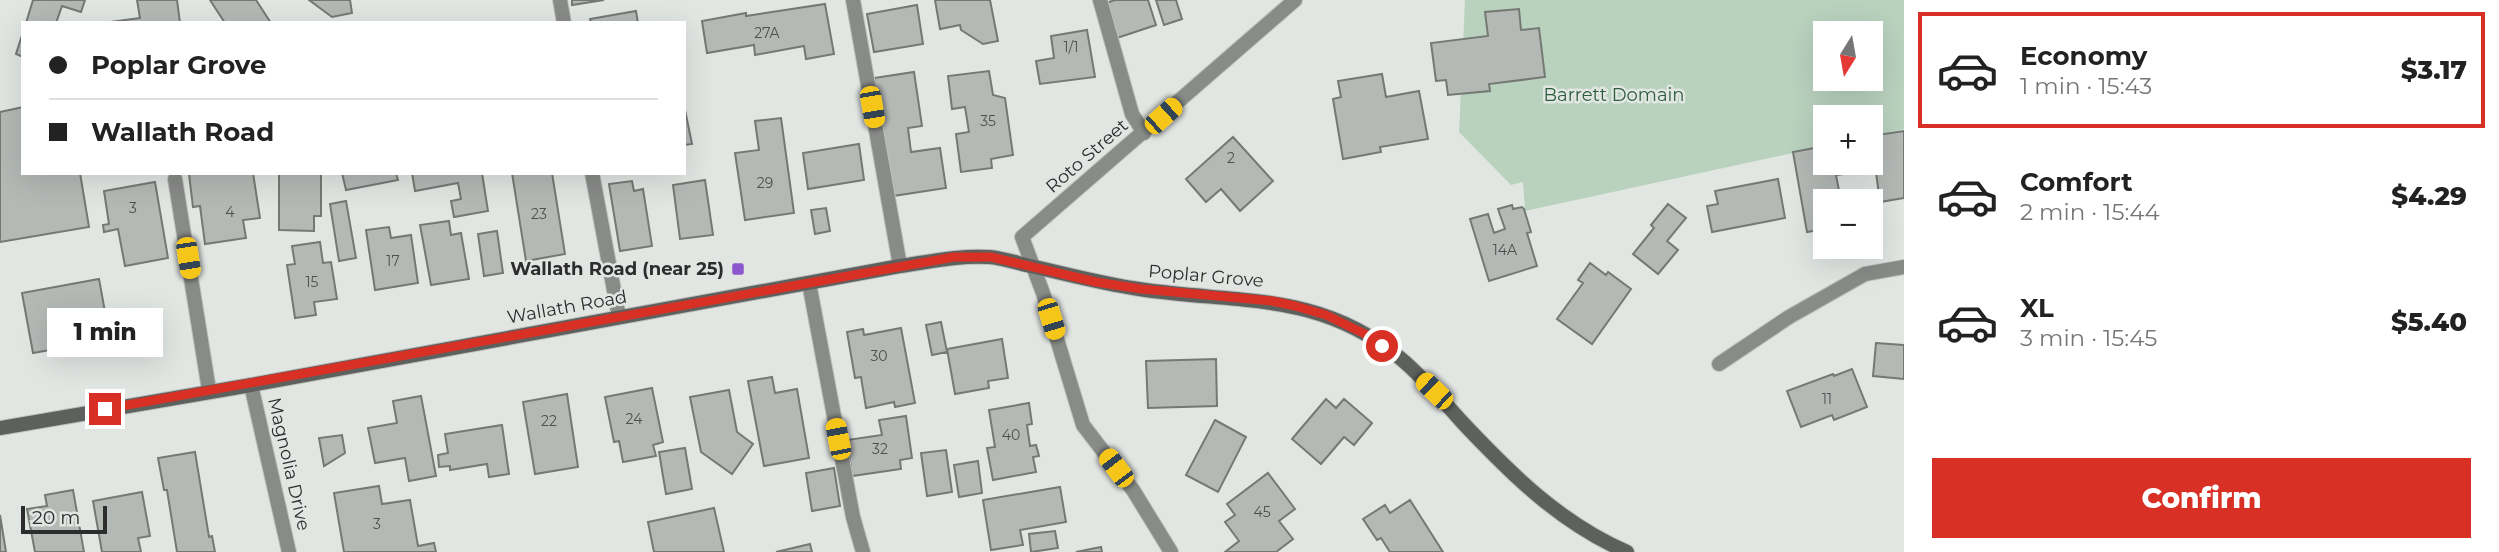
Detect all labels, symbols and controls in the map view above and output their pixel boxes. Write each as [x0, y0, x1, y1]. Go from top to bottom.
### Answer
north arrow [1813, 21, 1883, 91]
map controls [1813, 21, 1883, 259]
house number: 27A [754, 24, 781, 42]
house number: 1/1 [1063, 38, 1079, 56]
icon: car [1936, 39, 1999, 102]
text: Economy [2020, 40, 2147, 72]
text: Poplar Grove [91, 49, 266, 81]
text: $3.17 [2401, 54, 2467, 86]
text: 1 min · 15:43 [2020, 72, 2152, 100]
car [859, 84, 886, 130]
park label: Barrett Domain [1543, 84, 1685, 106]
car [1141, 94, 1186, 138]
button: + [1813, 105, 1883, 175]
house number: 35 [980, 112, 996, 130]
street label: Roto Street [1041, 114, 1133, 198]
text: Wallath Road [91, 116, 274, 148]
house number: 2 [1227, 149, 1235, 167]
icon: car [1936, 165, 1999, 228]
text: Comfort [2020, 166, 2132, 198]
house number: 29 [757, 174, 773, 192]
text: $4.29 [2391, 180, 2467, 212]
button: − [1813, 189, 1883, 259]
text: 2 min · 15:44 [2020, 198, 2160, 226]
house number: 3 [129, 199, 137, 217]
house number: 4 [225, 203, 235, 221]
house number: 23 [531, 205, 547, 223]
car [175, 236, 202, 280]
house number: 14A [1493, 241, 1518, 259]
house number: 17 [386, 252, 400, 270]
place label: Wallath Road (near 25) [510, 258, 724, 280]
street label: Poplar Grove [1147, 260, 1265, 292]
marker: Wallath Road (near 25) [730, 261, 746, 277]
house number: 15 [306, 273, 319, 291]
street label: Wallath Road [505, 286, 629, 328]
icon: car [1936, 291, 1999, 354]
text: XL [2020, 292, 2054, 324]
car [1035, 296, 1068, 342]
text: $5.40 [2391, 306, 2467, 338]
callout: 1 min [47, 308, 163, 356]
text: 1 min [73, 318, 137, 346]
text: 3 min · 15:45 [2020, 324, 2157, 352]
route start [1366, 330, 1398, 362]
house number: 30 [870, 347, 888, 365]
car [1412, 369, 1457, 413]
house number: 11 [1822, 390, 1832, 408]
route end [89, 393, 121, 425]
street label: Magnolia Drive [263, 395, 315, 533]
house number: 24 [626, 410, 643, 428]
house number: 22 [541, 412, 557, 430]
car [824, 416, 853, 462]
house number: 40 [1002, 426, 1020, 444]
house number: 32 [872, 440, 888, 458]
car [1095, 445, 1138, 491]
button: Confirm [1932, 458, 2471, 538]
scale bar [21, 503, 107, 535]
house number: 45 [1253, 503, 1271, 521]
text: 20 m [32, 506, 80, 529]
house number: 3 [373, 515, 381, 533]

